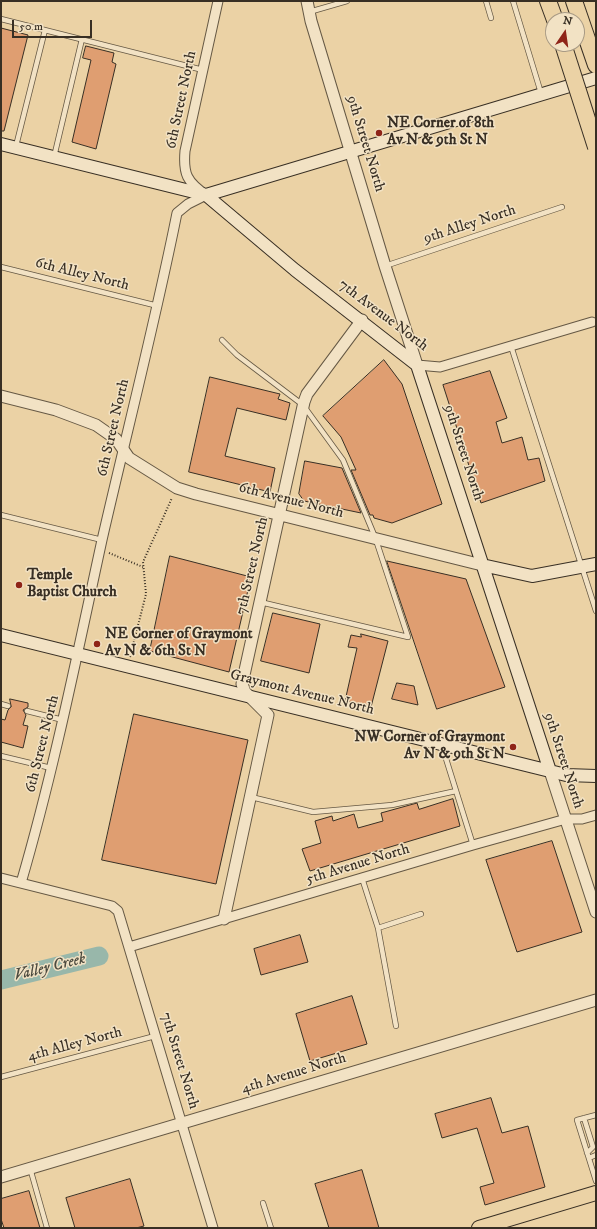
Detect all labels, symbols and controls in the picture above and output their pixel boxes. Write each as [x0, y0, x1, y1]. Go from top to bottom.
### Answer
scale bar [14, 12, 94, 38]
north arrow [545, 12, 585, 52]
text: N [561, 13, 573, 29]
text: 50 m [19, 19, 43, 34]
street label: 6th Street North [163, 49, 201, 151]
street label: 9th Street North [342, 94, 388, 194]
place label: NE Corner of 8th Av N & 9th St N [387, 115, 494, 150]
marker: NE Corner of 8th Av N & 9th St N [374, 128, 384, 138]
street label: 9th Alley North [422, 202, 518, 248]
street label: 6th Alley North [33, 255, 131, 295]
street label: 7th Avenue North [335, 276, 431, 356]
street label: 6th Street North [94, 377, 134, 479]
street label: 9th Street North [439, 403, 487, 503]
street label: 6th Avenue North [237, 479, 345, 523]
street label: 7th Street North [233, 515, 273, 617]
place label: Temple Baptist Church [27, 567, 117, 602]
marker: Temple Baptist Church [14, 580, 24, 590]
place label: NE Corner of Graymont Av N & 6th St N [105, 626, 253, 661]
marker: NE Corner of Graymont Av N & 6th St N [92, 639, 102, 649]
street label: Graymont Avenue North [228, 666, 376, 720]
street label: 6th Street North [22, 693, 64, 795]
street label: 9th Street North [539, 711, 587, 811]
place label: NW Corner of Graymont Av N & 9th St N [354, 729, 505, 764]
marker: NW Corner of Graymont Av N & 9th St N [508, 742, 518, 752]
street label: 5th Avenue North [304, 841, 412, 889]
water label: Valley Creek [12, 950, 88, 986]
street label: 7th Street North [156, 1011, 202, 1111]
street label: 4th Alley North [26, 1024, 124, 1066]
street label: 4th Avenue North [239, 1050, 349, 1098]

